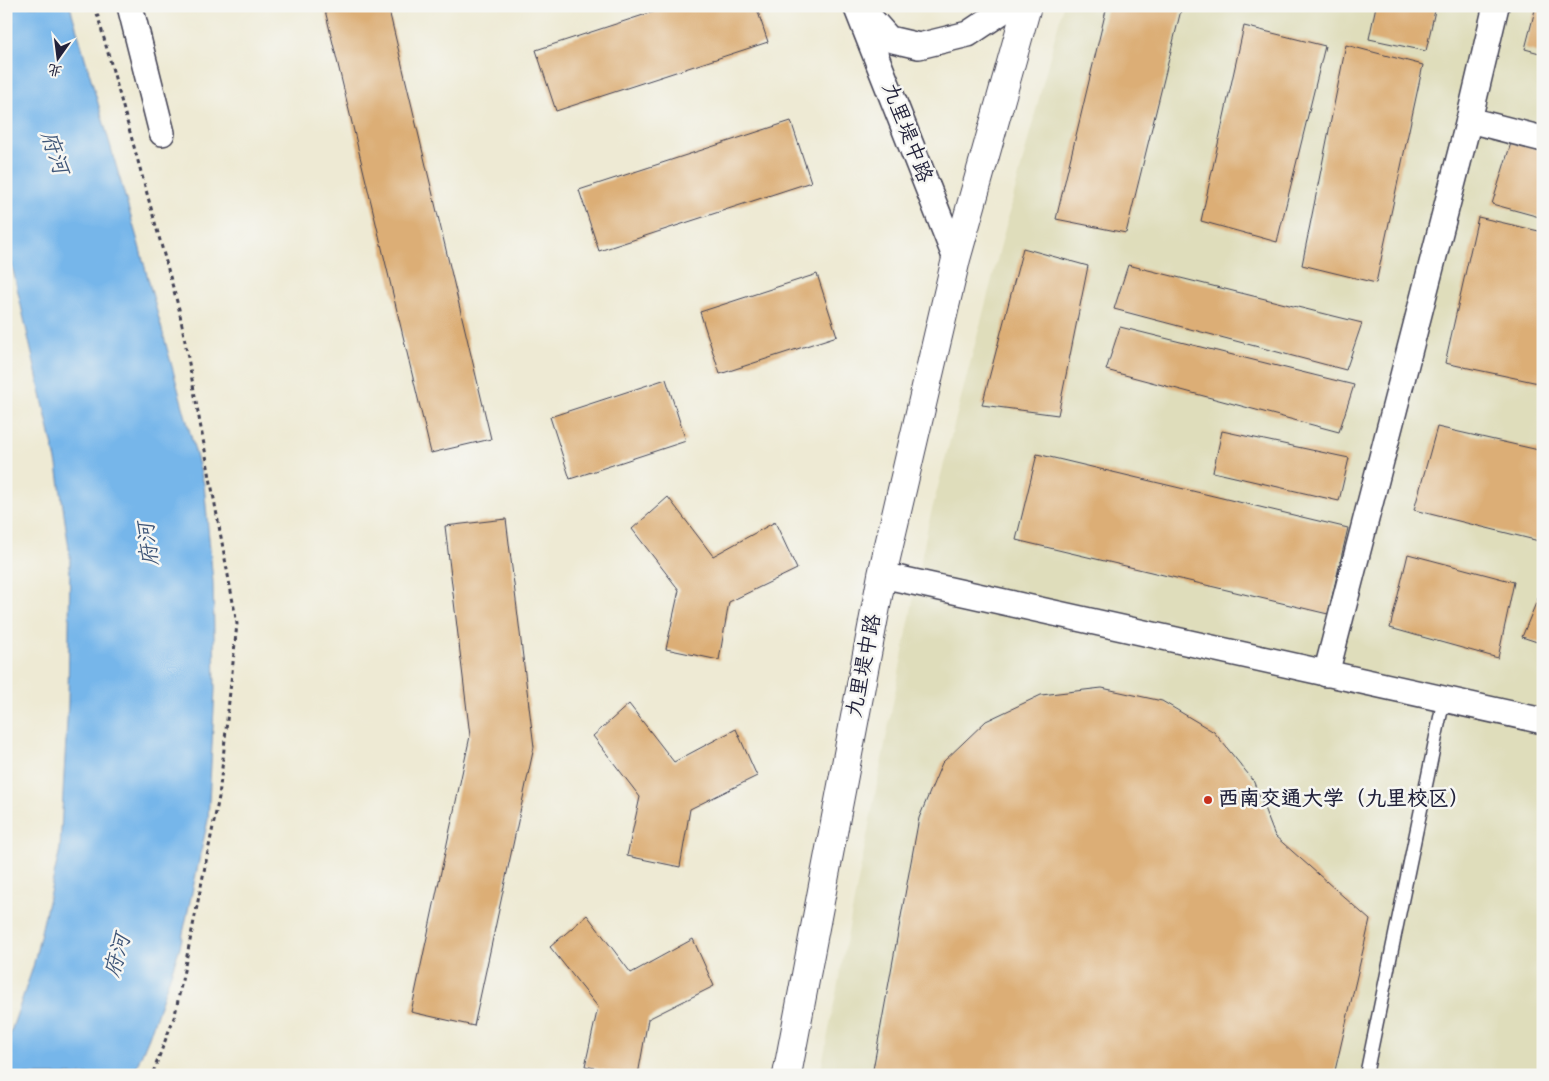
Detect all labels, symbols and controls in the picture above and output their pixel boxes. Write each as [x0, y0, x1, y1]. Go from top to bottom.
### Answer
north arrow [32, 32, 82, 82]
text: 北 [46, 57, 65, 81]
street label: 九里堤中路 [873, 79, 939, 187]
water label: 府河 [31, 127, 76, 182]
water label: 府河 [131, 517, 169, 568]
street label: 九里堤中路 [840, 612, 890, 720]
place label: 西南交通大学（九里校区） [1218, 785, 1470, 815]
marker: 西南交通大学（九里校区） [1202, 794, 1214, 806]
water label: 府河 [98, 928, 141, 982]

